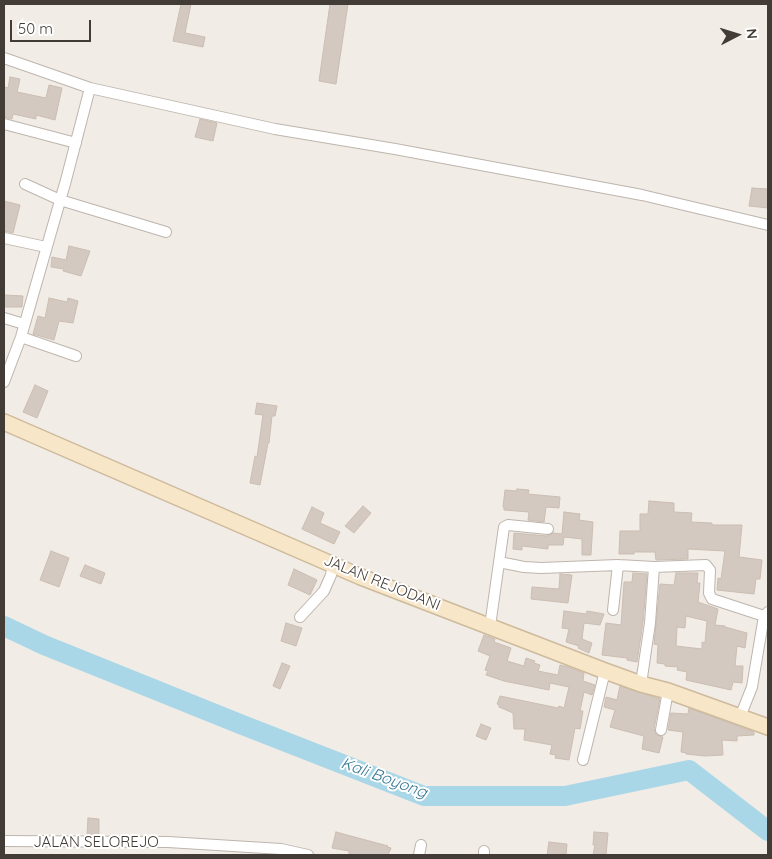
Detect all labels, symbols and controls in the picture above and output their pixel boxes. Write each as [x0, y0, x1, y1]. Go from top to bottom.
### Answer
scale bar [12, 10, 94, 42]
north arrow [712, 10, 762, 60]
text: 50 m [18, 19, 53, 38]
text: N [743, 28, 761, 40]
street label: JALAN REJODANI [321, 551, 443, 615]
water label: Kali Boyong [338, 754, 430, 802]
street label: JALAN SELOREJO [33, 833, 159, 851]

